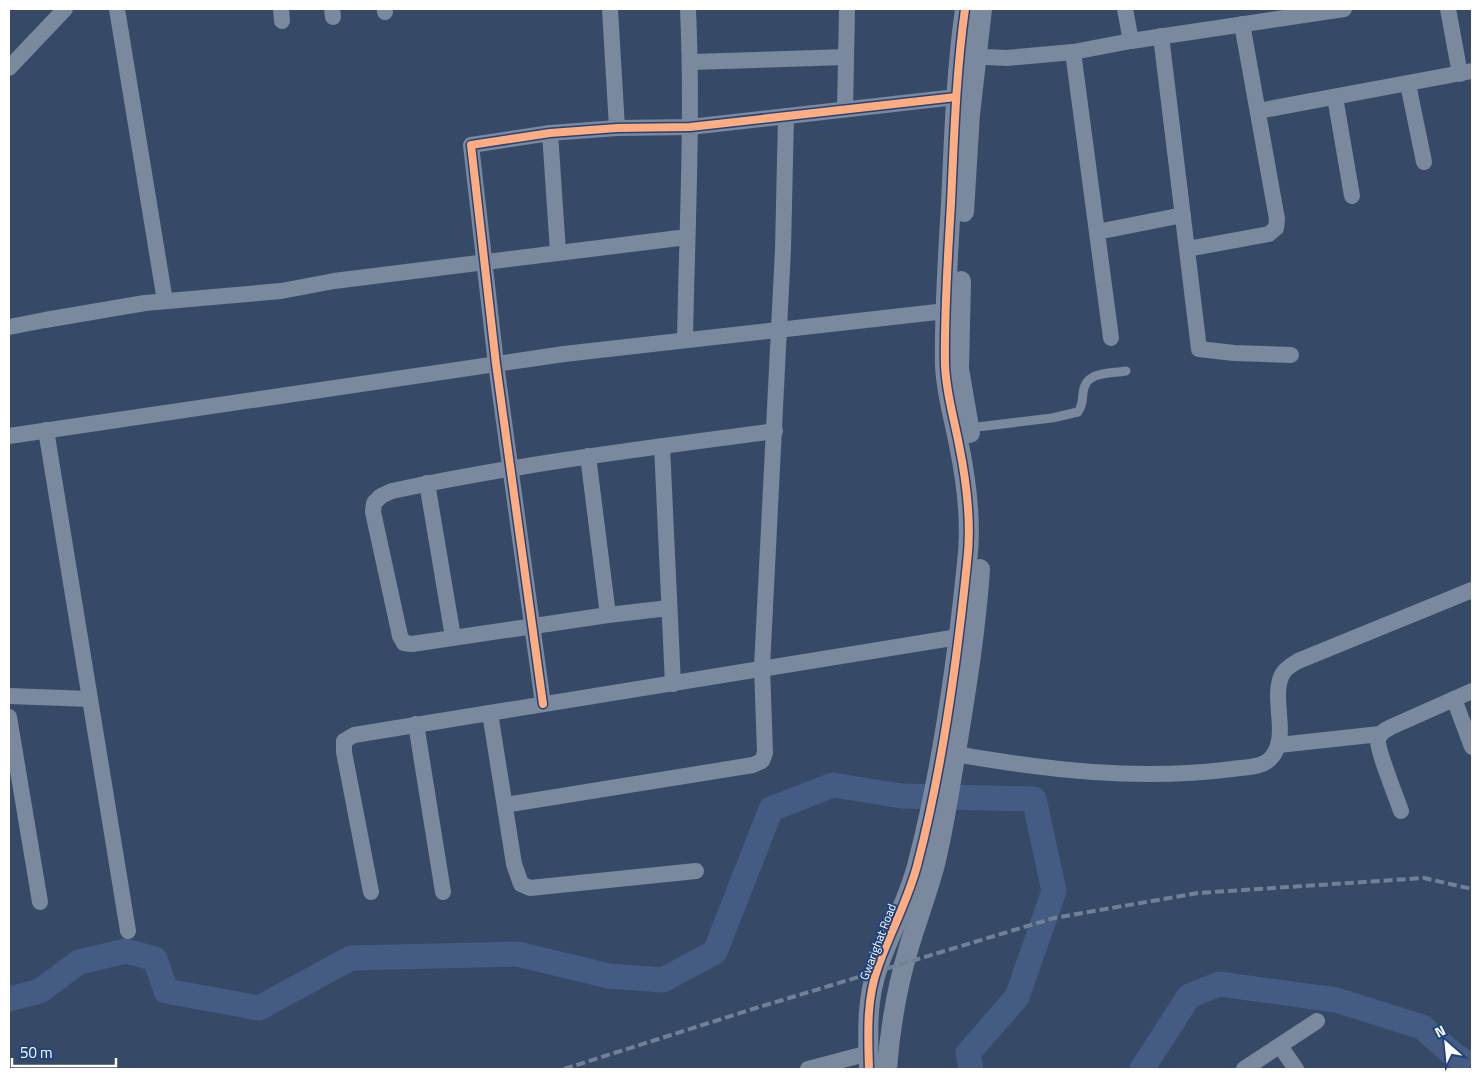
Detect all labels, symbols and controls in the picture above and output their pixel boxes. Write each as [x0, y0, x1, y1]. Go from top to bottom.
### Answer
street label: Gwarighat Road [854, 901, 901, 983]
north arrow [1421, 1018, 1471, 1068]
text: N [1431, 1019, 1449, 1043]
scale bar [12, 1036, 116, 1068]
text: 50 m [20, 1041, 53, 1064]

